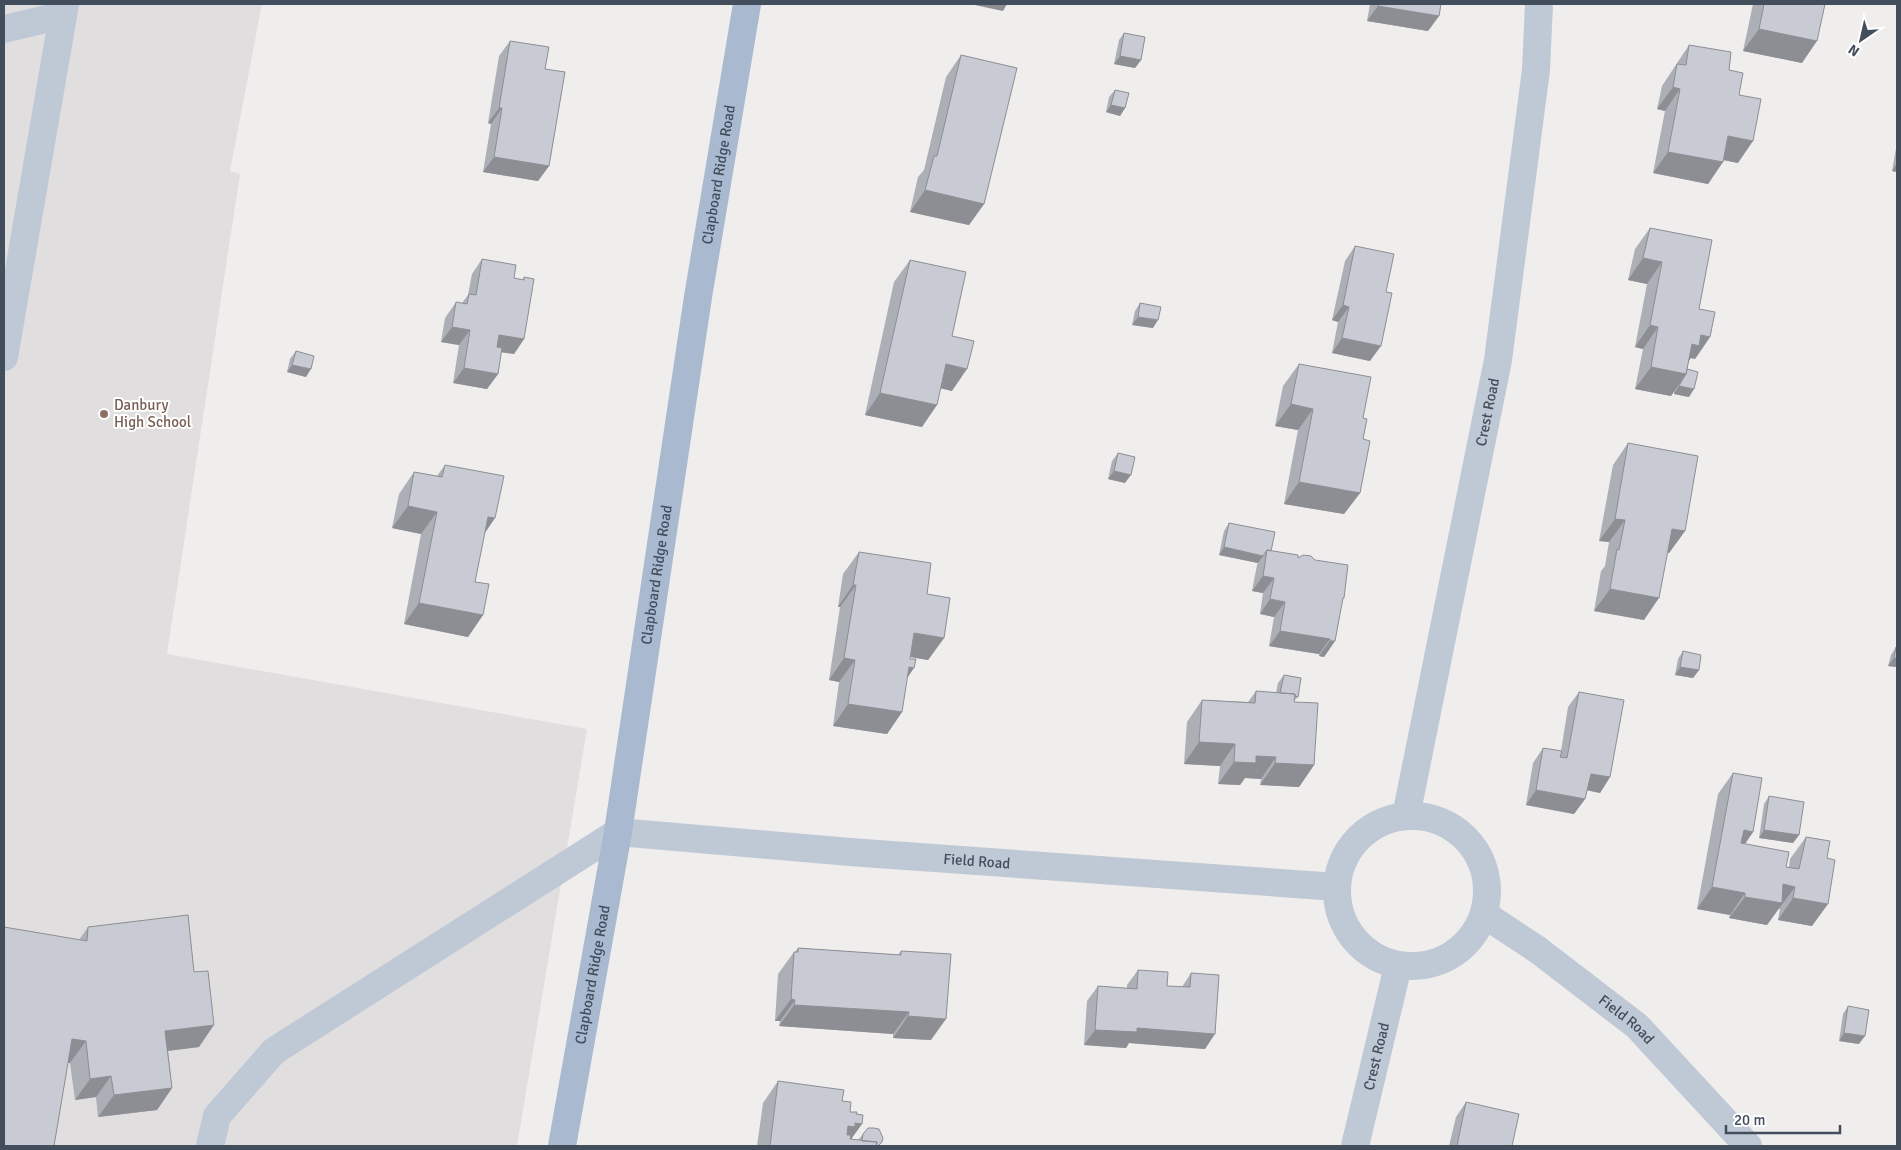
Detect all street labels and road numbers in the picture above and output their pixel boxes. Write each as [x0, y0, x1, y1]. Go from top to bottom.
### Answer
street label: Clapboard Ridge Road [698, 104, 739, 246]
street label: Crest Road [1472, 376, 1503, 448]
street label: Clapboard Ridge Road [637, 504, 676, 646]
street label: Field Road [943, 850, 1011, 872]
street label: Clapboard Ridge Road [571, 904, 614, 1046]
street label: Field Road [1595, 991, 1658, 1048]
street label: Crest Road [1360, 1021, 1393, 1092]

